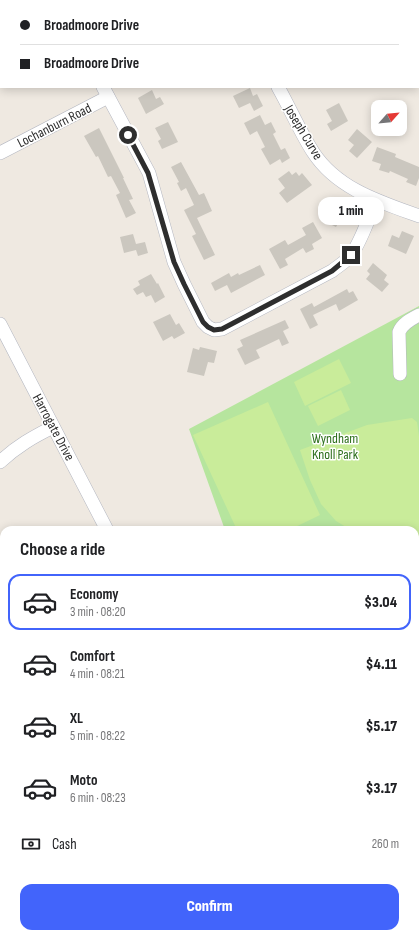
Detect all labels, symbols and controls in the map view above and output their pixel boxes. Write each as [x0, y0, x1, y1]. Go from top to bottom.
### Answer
text: Broadmoore Drive [44, 16, 139, 35]
text: Broadmoore Drive [44, 54, 139, 73]
street label: Lochanburn Road [14, 99, 94, 151]
north arrow [371, 100, 407, 136]
map controls [371, 100, 407, 136]
street label: Joseph Curve [280, 101, 327, 163]
route start [119, 126, 137, 144]
callout: 1 min [318, 197, 384, 225]
text: 1 min [339, 203, 363, 219]
route end [342, 246, 360, 264]
street label: Harrogate Drive [29, 391, 78, 464]
park label: Wyndham Knoll Park [312, 430, 359, 463]
text: Choose a ride [20, 539, 105, 560]
icon: car [22, 584, 58, 620]
text: Economy [70, 585, 119, 604]
text: $3.04 [364, 593, 397, 612]
text: 3 min · 08:20 [70, 604, 126, 620]
icon: car [22, 646, 58, 682]
text: Comfort [70, 647, 115, 666]
text: $4.11 [366, 655, 397, 674]
text: 4 min · 08:21 [70, 666, 124, 682]
icon: car [22, 708, 58, 744]
text: XL [70, 709, 83, 728]
text: $5.17 [366, 717, 397, 736]
text: 5 min · 08:22 [70, 728, 125, 744]
icon: car [22, 770, 58, 806]
text: Moto [70, 771, 97, 790]
text: $3.17 [366, 779, 397, 798]
text: 6 min · 08:23 [70, 790, 126, 806]
icon: cash [20, 833, 42, 855]
text: Cash [52, 835, 77, 854]
text: 260 m [372, 836, 399, 852]
button: Confirm [20, 884, 399, 930]

